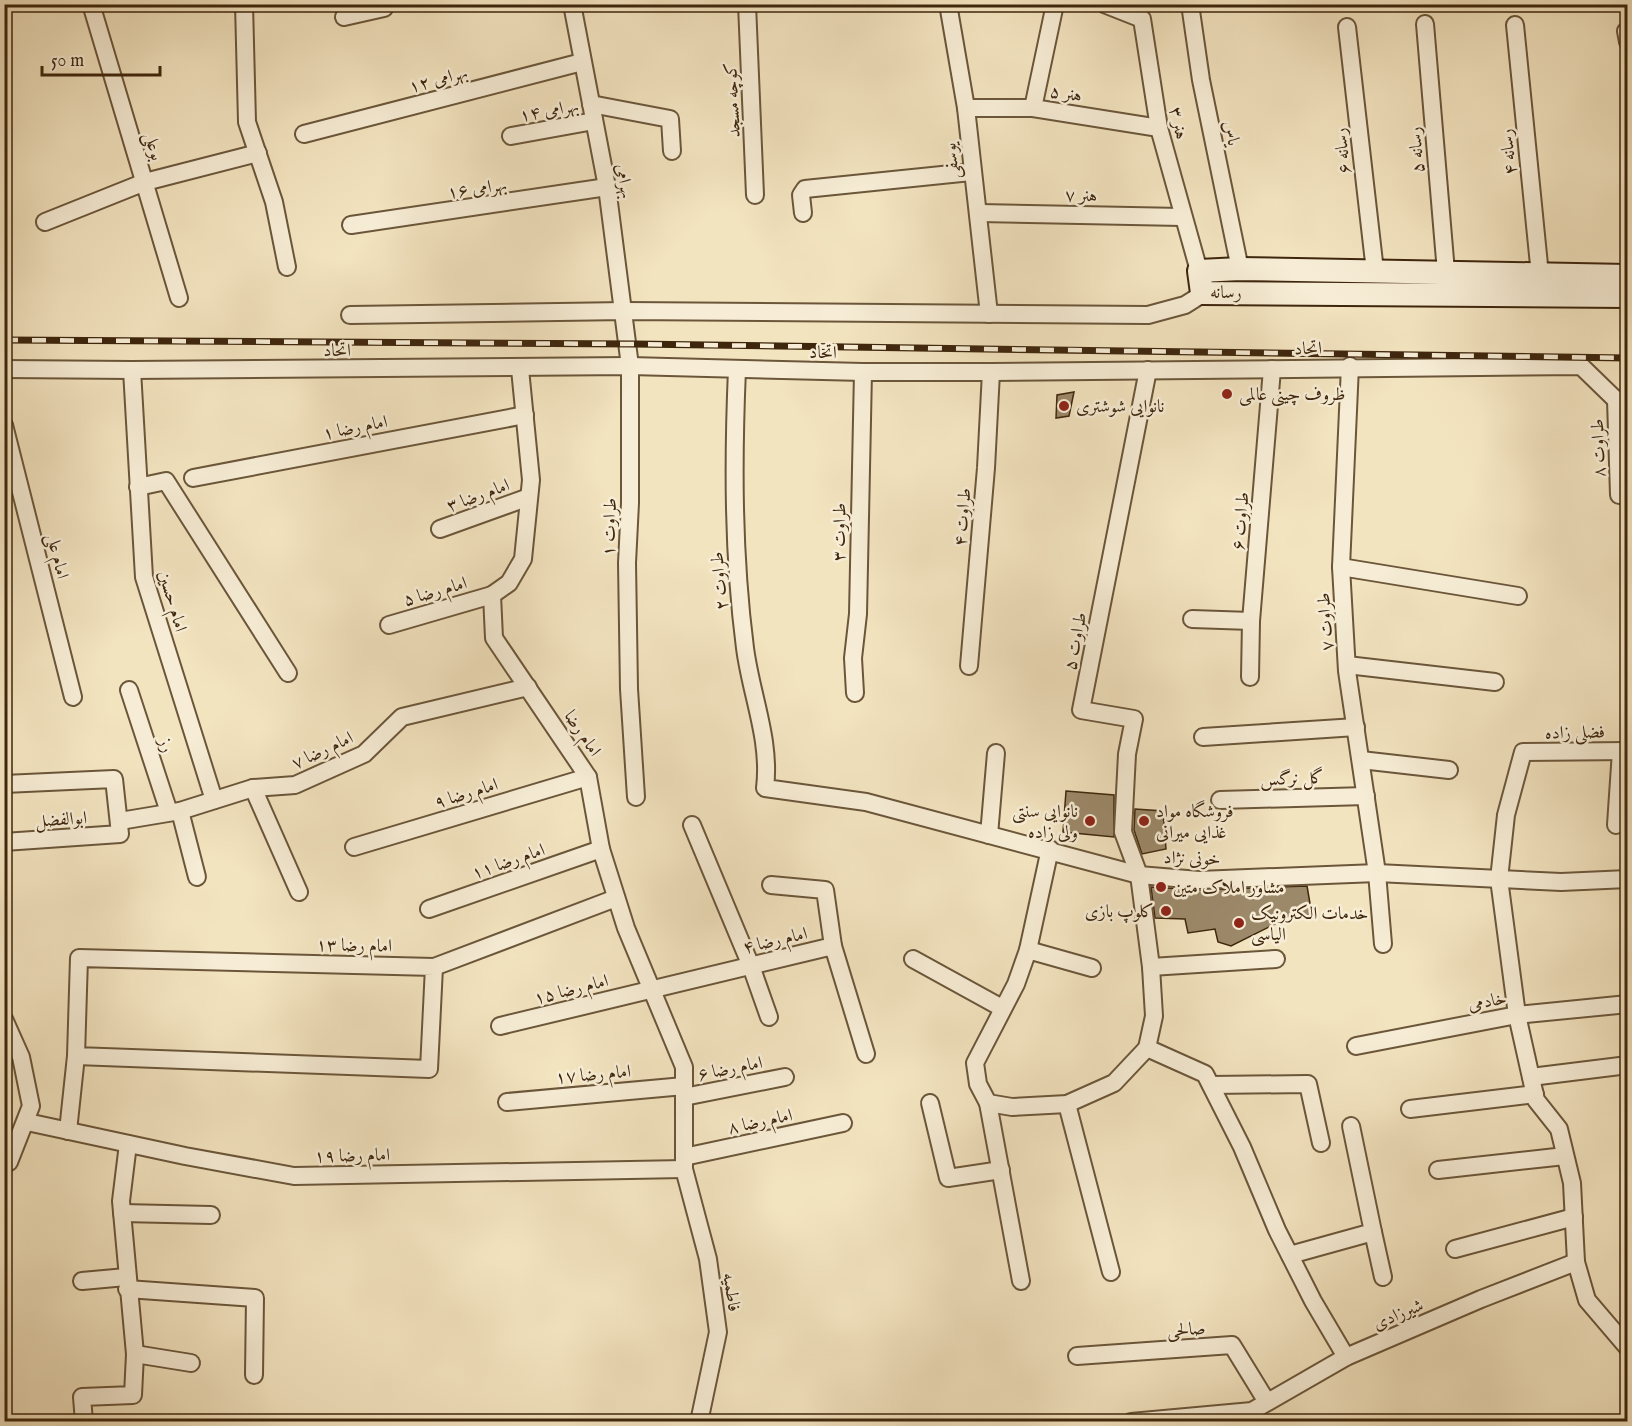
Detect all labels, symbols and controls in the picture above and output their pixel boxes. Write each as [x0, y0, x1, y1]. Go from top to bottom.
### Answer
scale bar [42, 39, 160, 77]
text: 50 m [51, 50, 84, 73]
street label: بهرامی ۱۲ [406, 62, 470, 99]
street label: کوچه مسجد [720, 62, 747, 138]
street label: هنر ۵ [1048, 81, 1084, 108]
street label: بهرامی ۱۴ [518, 95, 581, 128]
street label: هنر ۳ [1163, 105, 1192, 142]
street label: یاس [1217, 118, 1245, 150]
street label: رسانه ۵ [1404, 126, 1431, 174]
street label: رسانه ۶ [1330, 127, 1357, 175]
street label: رسانه ۴ [1496, 128, 1523, 176]
street label: بوعلی [137, 129, 168, 163]
street label: یوسفی [939, 140, 966, 180]
street label: بهرامی [609, 162, 638, 201]
street label: بهرامی ۱۶ [446, 174, 509, 205]
street label: هنر ۷ [1065, 185, 1097, 208]
street label: رسانه [1210, 282, 1242, 305]
street label: اتحاد [1294, 338, 1322, 361]
street label: اتحاد [323, 340, 351, 363]
street label: اتحاد [809, 342, 837, 365]
place label: ظروف چینی عالمی [1239, 384, 1345, 407]
marker: ظروف چینی عالمی [1220, 387, 1234, 401]
place label: نانوایی شوشتری [1076, 396, 1165, 419]
marker: نانوایی شوشتری [1057, 399, 1071, 413]
street label: امام رضا ۱ [321, 411, 390, 449]
street label: طراوت ۸ [1587, 418, 1612, 478]
street label: امام رضا ۳ [444, 474, 514, 521]
street label: طراوت ۴ [949, 487, 978, 547]
street label: طراوت ۶ [1227, 491, 1256, 551]
street label: طراوت ۱ [598, 497, 623, 557]
street label: طراوت ۳ [828, 503, 853, 562]
street label: امام علی [37, 531, 73, 582]
street label: طراوت ۲ [706, 551, 735, 611]
street label: امام حسین [149, 568, 191, 636]
street label: امام رضا ۵ [401, 572, 471, 615]
street label: طراوت ۷ [1313, 592, 1340, 652]
street label: طراوت ۵ [1060, 610, 1093, 672]
street label: امام رضا [555, 706, 606, 763]
street label: فضلی زاده [1545, 721, 1605, 746]
street label: امام رضا ۷ [288, 727, 358, 778]
street label: رز [152, 733, 179, 756]
street label: گل نرگس [1260, 766, 1324, 792]
street label: امام رضا ۹ [432, 774, 502, 818]
place label: فروشگاه مواد غذایی میرانی [1156, 799, 1234, 845]
place label: نانوایی سنتی ولی زاده [1012, 801, 1078, 845]
street label: ابوالفضل [34, 807, 88, 834]
marker: نانوایی سنتی ولی زاده [1083, 814, 1097, 828]
marker: فروشگاه مواد غذایی میرانی [1137, 814, 1151, 828]
street label: امام رضا ۱۱ [469, 839, 549, 888]
street label: خونی نژاد [1163, 847, 1221, 872]
place label: مشاور املاک متین [1173, 877, 1284, 900]
marker: مشاور املاک متین [1154, 880, 1168, 894]
place label: کلوپ بازی [1085, 901, 1154, 924]
place label: خدمات الکترونیک الیاسی [1251, 903, 1369, 947]
marker: کلوپ بازی [1159, 904, 1173, 918]
marker: خدمات الکترونیک الیاسی [1232, 916, 1246, 930]
street label: امام رضا ۴ [741, 923, 811, 963]
street label: امام رضا ۱۳ [316, 934, 392, 962]
street label: امام رضا ۱۵ [532, 970, 612, 1014]
street label: خادمی [1466, 987, 1508, 1017]
street label: امام رضا ۶ [696, 1052, 765, 1090]
street label: امام رضا ۱۷ [554, 1061, 632, 1093]
street label: امام رضا ۸ [726, 1104, 795, 1143]
street label: امام رضا ۱۹ [314, 1144, 390, 1172]
street label: فاطمیه [716, 1271, 745, 1313]
street label: شیرزادی [1370, 1294, 1427, 1336]
street label: صالحی [1166, 1318, 1206, 1343]

